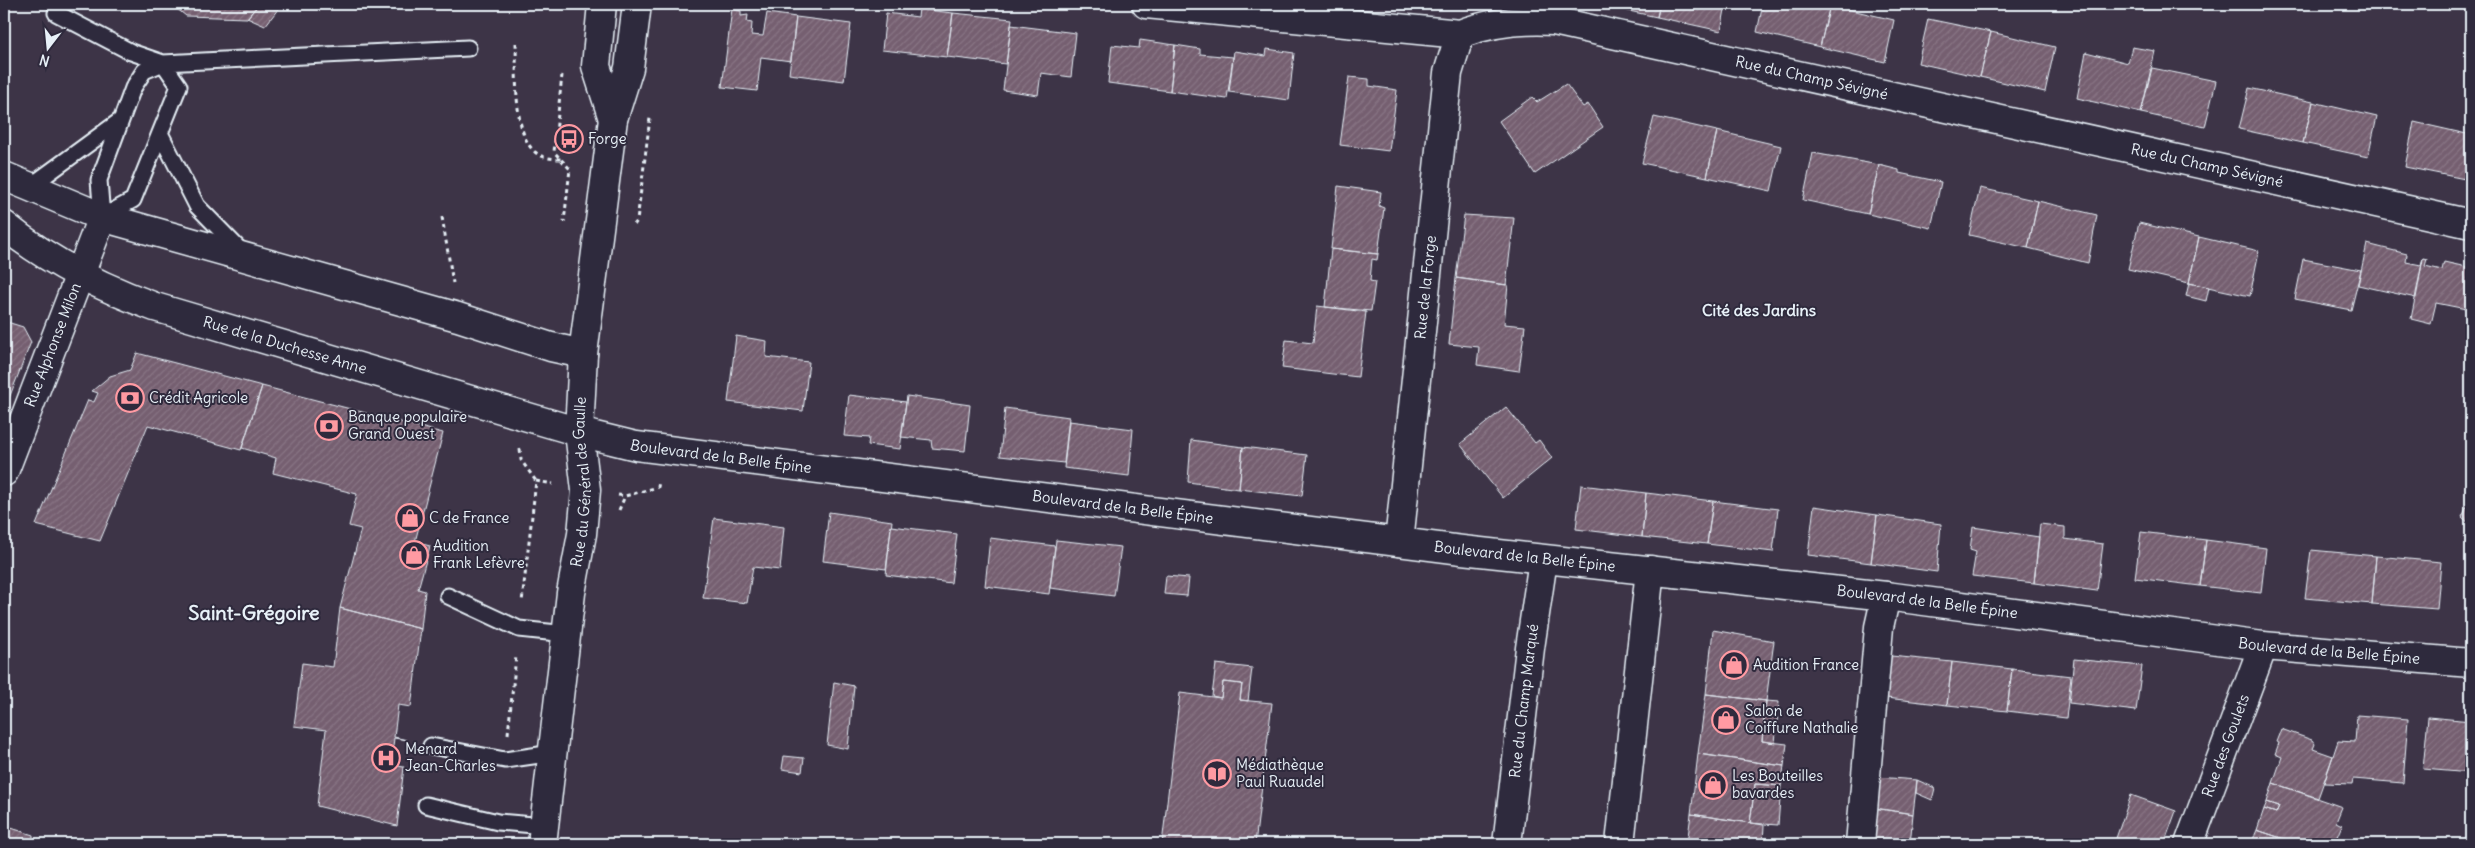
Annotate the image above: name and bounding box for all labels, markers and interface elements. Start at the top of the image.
north arrow [22,22,72,72]
text: N [37,51,52,70]
street label: Rue du Champ Sévigné [1734,51,1890,104]
bus stop icon: Forge [554,124,584,154]
place label: Forge [588,129,627,148]
street label: Rue du Champ Sévigné [2129,139,2285,191]
street label: Rue de la Forge [1410,234,1440,340]
street label: Rue Alphonse Milon [20,280,85,410]
district label: Cité des Jardins [1702,300,1816,320]
street label: Rue de la Duchesse Anne [201,312,369,378]
bank icon: Crédit Agricole [115,383,145,413]
place label: Crédit Agricole [149,388,248,407]
street label: Rue du Général de Gaulle [566,396,595,569]
place label: Banque populaire Grand Ouest [348,407,467,443]
bank icon: Banque populaire Grand Ouest [314,411,344,441]
street label: Boulevard de la Belle Épine [628,435,813,477]
street label: Boulevard de la Belle Épine [1031,486,1215,528]
shop icon: C de France [395,503,425,533]
place label: C de France [429,508,509,527]
place label: Audition Frank Lefèvre [433,536,525,572]
street label: Boulevard de la Belle Épine [1433,537,1616,576]
shop icon: Audition Frank Lefèvre [399,540,429,570]
street label: Boulevard de la Belle Épine [1836,581,2019,622]
district label: Saint-Grégoire [188,600,320,625]
street label: Rue du Champ Marqué [1505,623,1542,779]
street label: Boulevard de la Belle Épine [2237,633,2421,668]
shop icon: Audition France [1719,650,1749,680]
place label: Audition France [1753,655,1859,674]
street label: Rue des Goulets [2197,691,2253,800]
place label: Salon de Coiffure Nathalie [1745,701,1858,737]
shop icon: Salon de Coiffure Nathalie [1711,705,1741,735]
place label: Menard Jean-Charles [405,739,496,775]
hospital icon: Menard Jean-Charles [371,743,401,773]
place label: Médiathèque Paul Ruaudel [1236,755,1324,791]
library icon: Médiathèque Paul Ruaudel [1202,759,1232,789]
place label: Les Bouteilles bavardes [1732,766,1823,802]
shop icon: Les Bouteilles bavardes [1698,770,1728,800]

